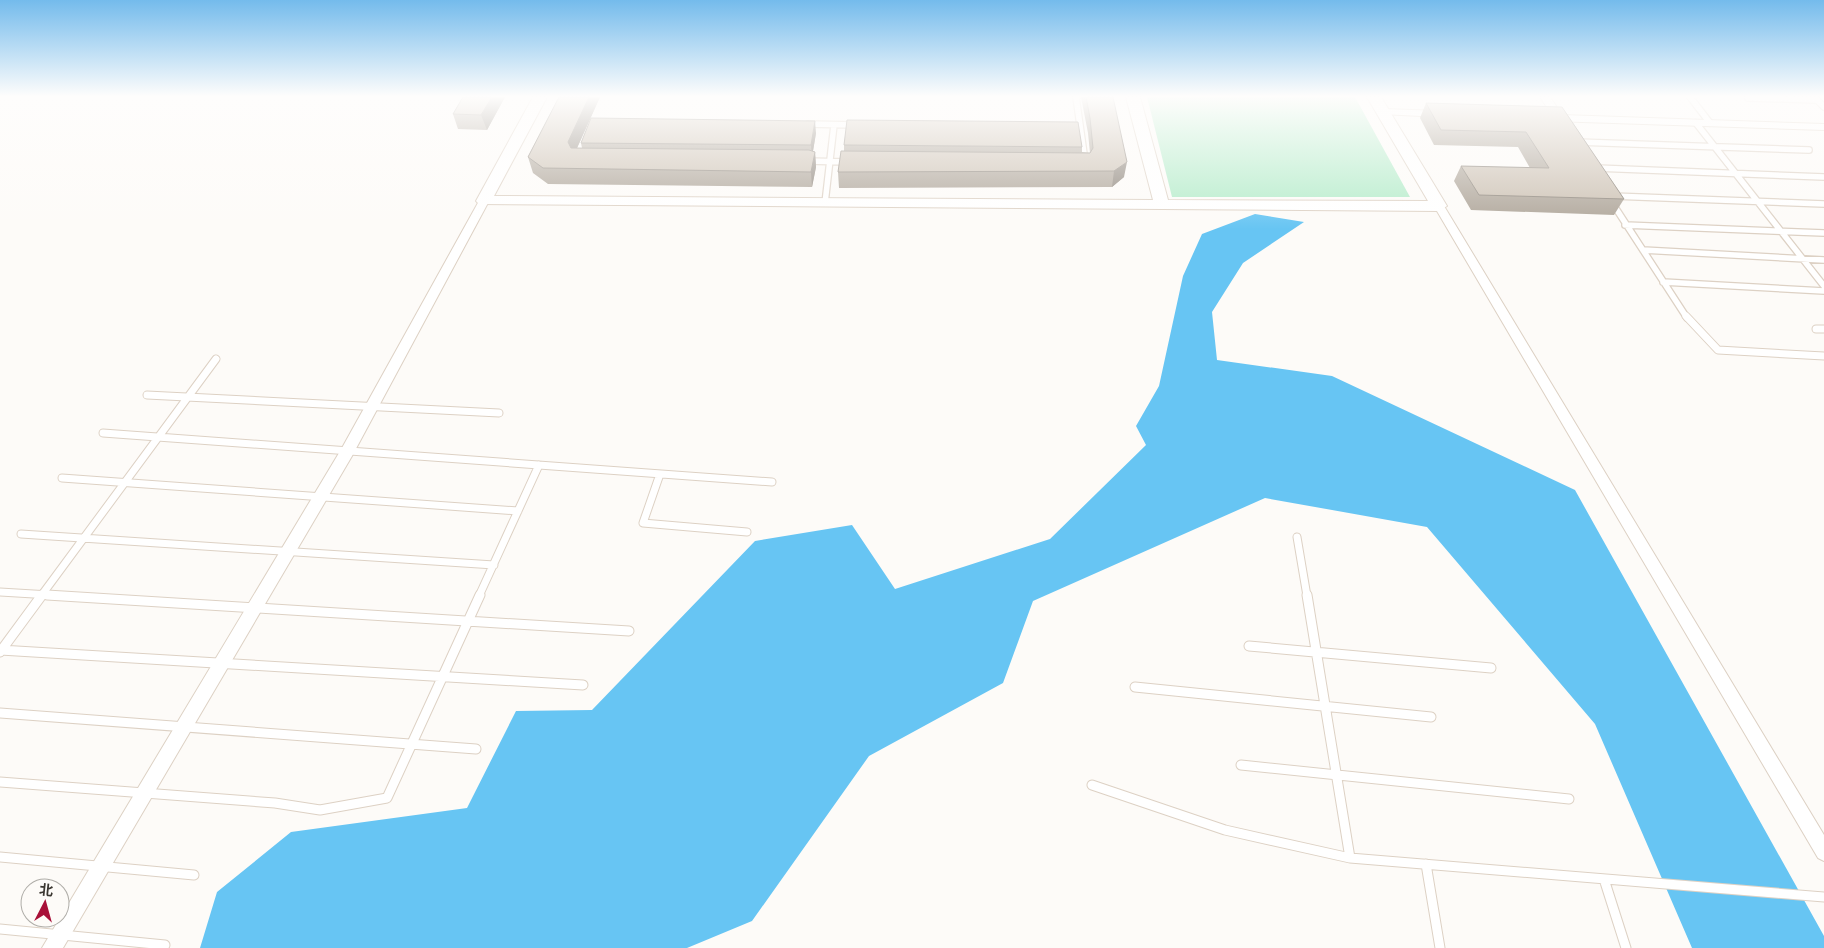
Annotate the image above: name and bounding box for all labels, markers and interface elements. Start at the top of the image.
north arrow [20,878,70,928]
text: 北 [38,879,54,900]

